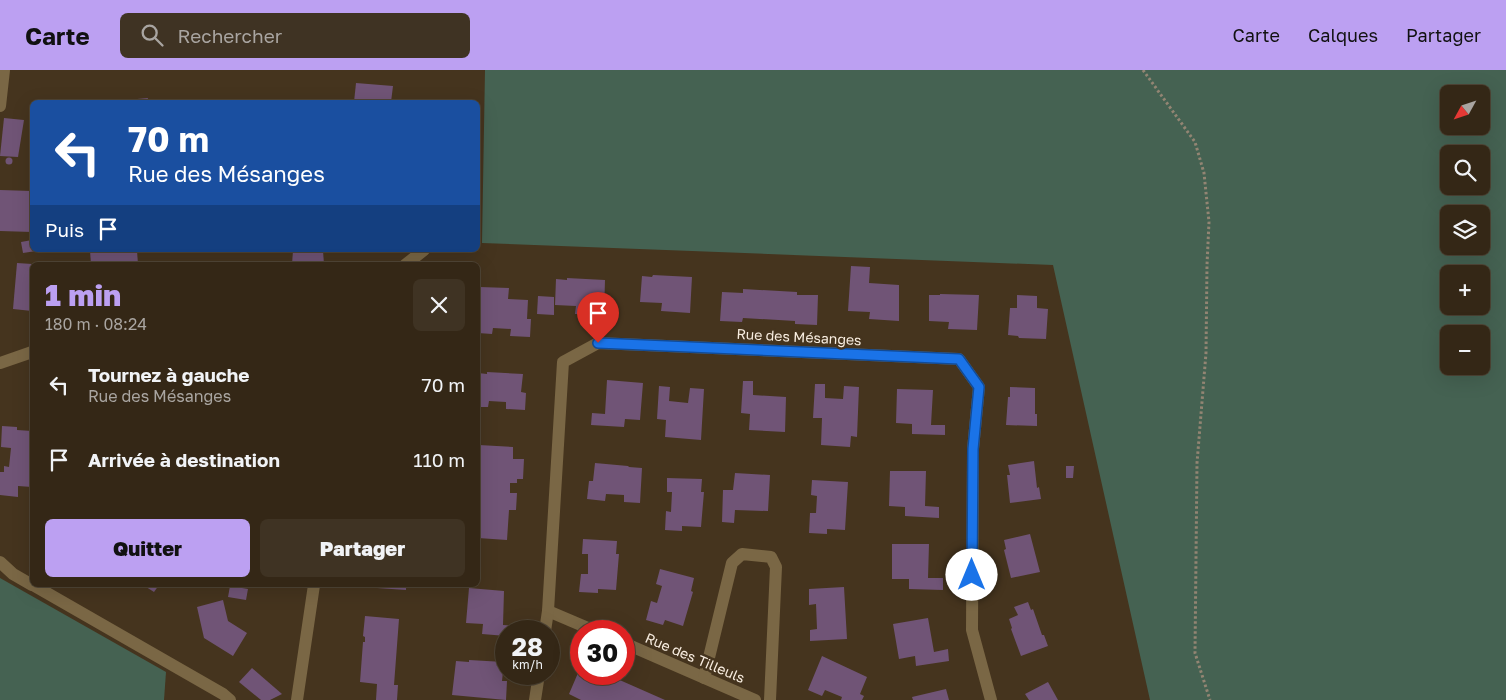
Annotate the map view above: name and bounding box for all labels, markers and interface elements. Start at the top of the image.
search box [120,13,470,58]
text: Carte [25,21,90,50]
icon: search [138,21,166,49]
text: Rechercher [178,24,282,47]
text: Carte [1233,24,1280,46]
text: Calques [1308,24,1378,46]
text: Partager [1406,24,1481,46]
north arrow [1440,85,1490,135]
map controls [1440,85,1490,375]
text: 70 m [128,118,209,160]
icon: left [45,120,110,185]
button: search [1440,145,1490,195]
text: Rue des Mésanges [128,160,325,187]
button: layers [1440,205,1490,255]
icon: arrive [94,215,122,243]
text: Puis [45,218,84,241]
button: + [1440,265,1490,315]
text: 1 min [45,277,121,313]
button: close [413,279,465,331]
pin [577,292,619,343]
icon: arrive [584,299,612,327]
text: 180 m · 08:24 [45,314,147,334]
street label: Rue des Mésanges [736,325,862,348]
button: − [1440,325,1490,375]
text: Tournez à gauche [88,363,249,386]
icon: left [45,371,73,399]
text: 70 m [422,373,465,396]
text: Rue des Mésanges [88,386,231,406]
icon: arrive [45,446,73,474]
text: Arrivée à destination [88,448,280,471]
text: 110 m [413,448,465,471]
button: Quitter [45,519,250,577]
button: Partager [260,519,465,577]
position arrow [945,548,997,600]
speed limit sign: 30 [570,620,635,685]
street label: Rue des Tilleuls [643,629,748,686]
text: 28 [512,631,543,662]
text: km/h [512,657,543,672]

